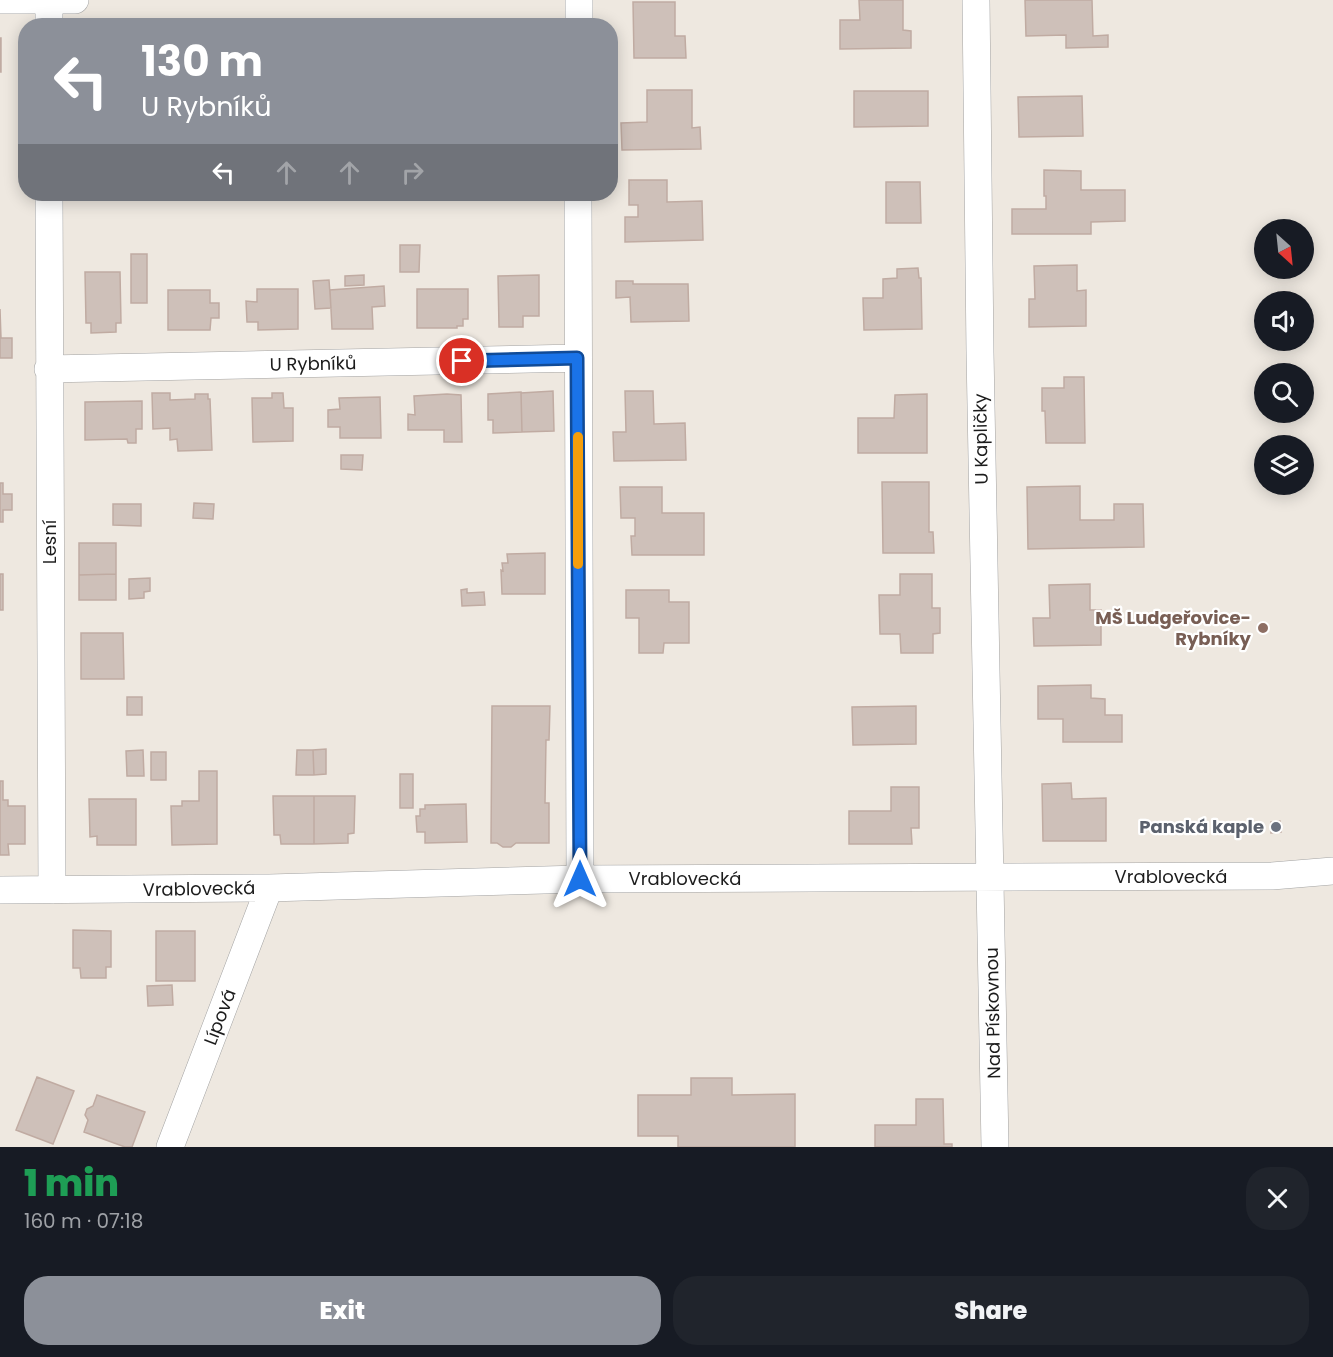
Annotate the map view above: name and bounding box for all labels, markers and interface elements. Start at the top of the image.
text: 130 m [141,32,263,91]
icon: left [42,42,120,120]
text: U Rybníků [141,88,271,125]
icon: left [207,156,240,189]
icon: ahead [270,156,303,189]
icon: ahead [333,156,366,189]
icon: right [396,156,429,189]
north arrow [1254,219,1314,279]
map controls [1254,219,1314,495]
button: sound [1254,291,1314,351]
pin [436,335,487,386]
icon: arrive [445,344,478,377]
street label: U Rybníků [269,350,357,377]
button: search [1254,363,1314,423]
street label: U Kapličky [967,393,994,485]
button: layers [1254,435,1314,495]
street label: Lesní [37,520,62,564]
place label: MŠ Ludgeřovice- Rybníky [1095,605,1252,651]
marker: MŠ Ludgeřovice- Rybníky [1256,621,1270,635]
place label: Panská kaple [1139,814,1264,839]
marker: Panská kaple [1269,820,1283,834]
position arrow [548,847,612,911]
street label: Vrablovecká [1115,864,1227,889]
street label: Vrablovecká [629,866,741,891]
street label: Vrablovecká [142,875,256,902]
street label: Nad Pískovnou [979,947,1006,1079]
street label: Lípová [197,985,242,1048]
text: 1 min [24,1158,119,1209]
button: close [1246,1167,1309,1230]
text: 160 m · 07:18 [24,1207,143,1235]
button: Exit [24,1276,661,1345]
button: Share [673,1276,1309,1345]

